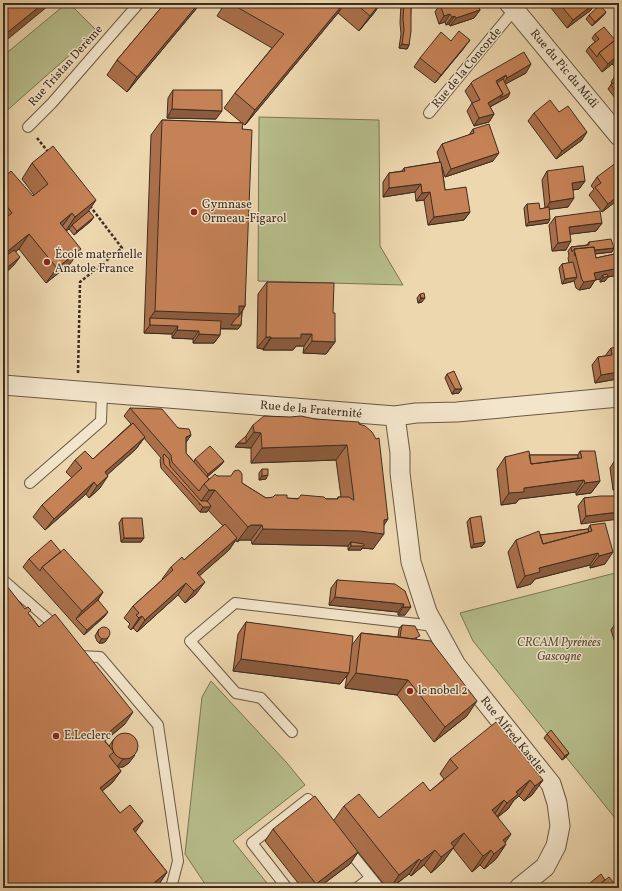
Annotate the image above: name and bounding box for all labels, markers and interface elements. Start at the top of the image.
street label: Rue Tristan Derème [25,22,107,110]
street label: Rue de la Concorde [429,24,506,112]
street label: Rue du Pic du Midi [526,26,602,112]
place label: Gymnase Ormeau-Figarol [202,197,287,227]
marker: Gymnase Ormeau-Figarol [189,207,199,217]
place label: École maternelle Anatole France [55,246,143,277]
marker: École maternelle Anatole France [42,257,52,267]
street label: Rue de la Fraternité [259,398,363,422]
park label: CRCAM Pyrénées Gascogne [517,635,601,665]
place label: le nobel 2 [418,683,468,699]
marker: le nobel 2 [405,686,415,696]
street label: Rue Alfred Kastler [476,693,550,779]
place label: E.Leclerc [64,728,111,744]
marker: E.Leclerc [51,731,61,741]

